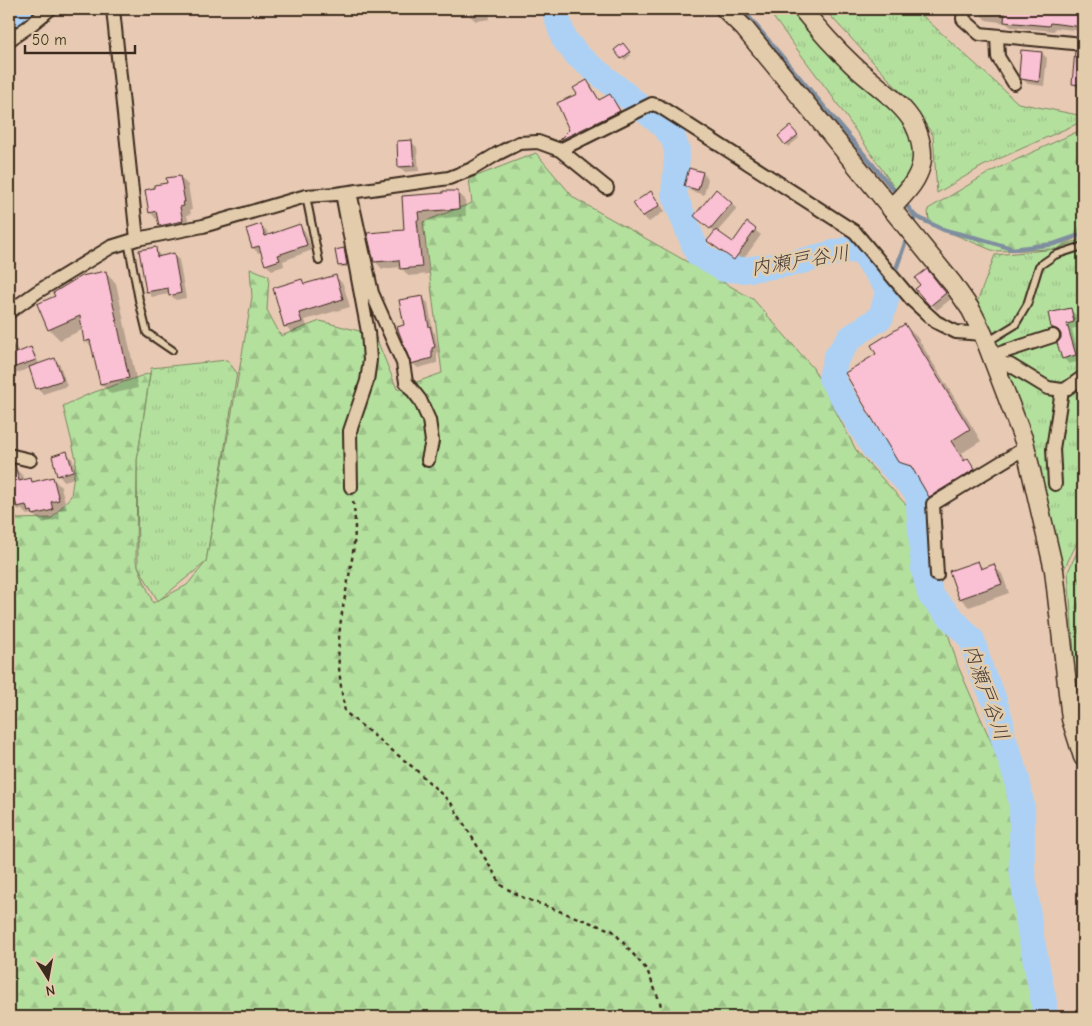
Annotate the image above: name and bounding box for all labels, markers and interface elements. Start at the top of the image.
scale bar [25,22,135,54]
text: 50 m [32,31,67,49]
water label: 内瀬戸谷川 [749,241,851,280]
water label: 内瀬戸谷川 [959,641,1014,743]
north arrow [22,954,72,1004]
text: N [44,981,56,999]

